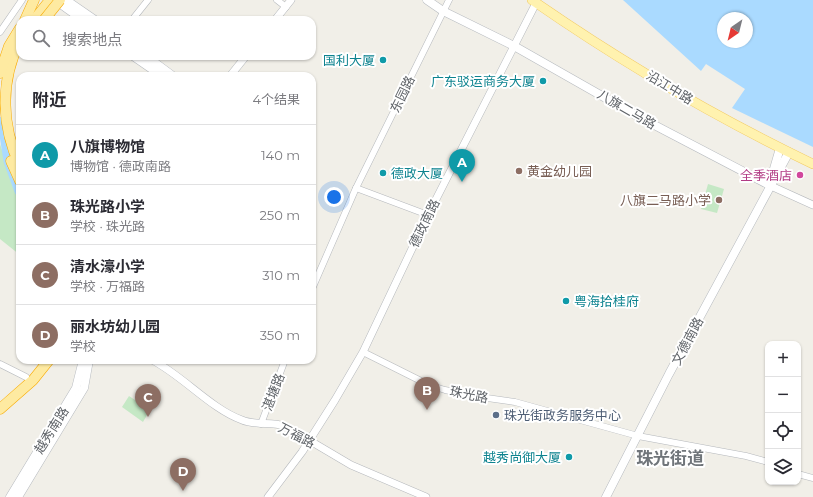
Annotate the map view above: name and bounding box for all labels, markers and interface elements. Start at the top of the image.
north arrow [717,12,753,48]
search box [16,16,316,60]
icon: search [30,27,52,49]
text: 搜索地点 [62,30,122,49]
place label: 国利大厦 [323,52,375,68]
marker: 国利大厦 [378,55,388,65]
street label: 沿江中路 [644,67,696,107]
street label: 东园路 [386,73,418,115]
place label: 广东驳运商务大厦 [431,73,535,89]
marker: 广东驳运商务大厦 [538,76,548,86]
street label: 八旗二马路 [595,86,659,132]
text: 附近 [32,90,66,110]
text: 4个结果 [252,91,300,107]
text: 八旗博物馆 [70,137,145,156]
text: A [40,147,50,163]
text: 140 m [261,147,300,163]
pin: A [449,149,475,182]
text: 博物馆 · 德政南路 [70,158,171,174]
place label: 黄金幼儿园 [527,163,592,179]
place label: 德政大厦 [391,165,443,181]
marker: 黄金幼儿园 [514,166,524,176]
place label: 全季酒店 [740,167,792,183]
marker: 德政大厦 [378,168,388,178]
marker: 全季酒店 [795,170,805,180]
your location [324,187,344,207]
place label: 八旗二马路小学 [620,192,711,208]
marker: 八旗二马路小学 [714,195,724,205]
street label: 德政南路 [405,196,443,250]
text: 珠光路小学 [70,197,145,216]
text: B [40,207,50,223]
text: 250 m [259,207,300,223]
text: 学校 · 珠光路 [70,218,145,234]
text: 清水濠小学 [70,257,145,276]
text: C [40,267,50,283]
text: 310 m [262,267,300,283]
text: 学校 · 万福路 [70,278,145,294]
place label: 粤海拾桂府 [574,293,639,309]
marker: 粤海拾桂府 [561,296,571,306]
street label: 文德南路 [668,314,706,368]
text: 丽水坊幼儿园 [70,317,160,336]
text: D [40,327,50,343]
text: 350 m [260,327,300,343]
text: 学校 [70,338,96,354]
map controls [765,341,801,485]
button: + [765,341,801,377]
street label: 湛塘路 [259,371,287,413]
pin: B [414,377,440,410]
button: − [765,377,801,413]
street label: 珠光路 [448,382,490,406]
pin: C [135,384,161,417]
street label: 越秀南路 [30,404,72,456]
place label: 珠光街政务服务中心 [504,407,621,423]
marker: 珠光街政务服务中心 [491,410,501,420]
button: locate [765,413,801,449]
street label: 万福路 [276,419,318,451]
district label: 珠光街道 [636,448,704,468]
place label: 越秀尚御大厦 [483,449,561,465]
button: layers [765,449,801,485]
marker: 越秀尚御大厦 [564,452,574,462]
pin: D [170,458,196,491]

